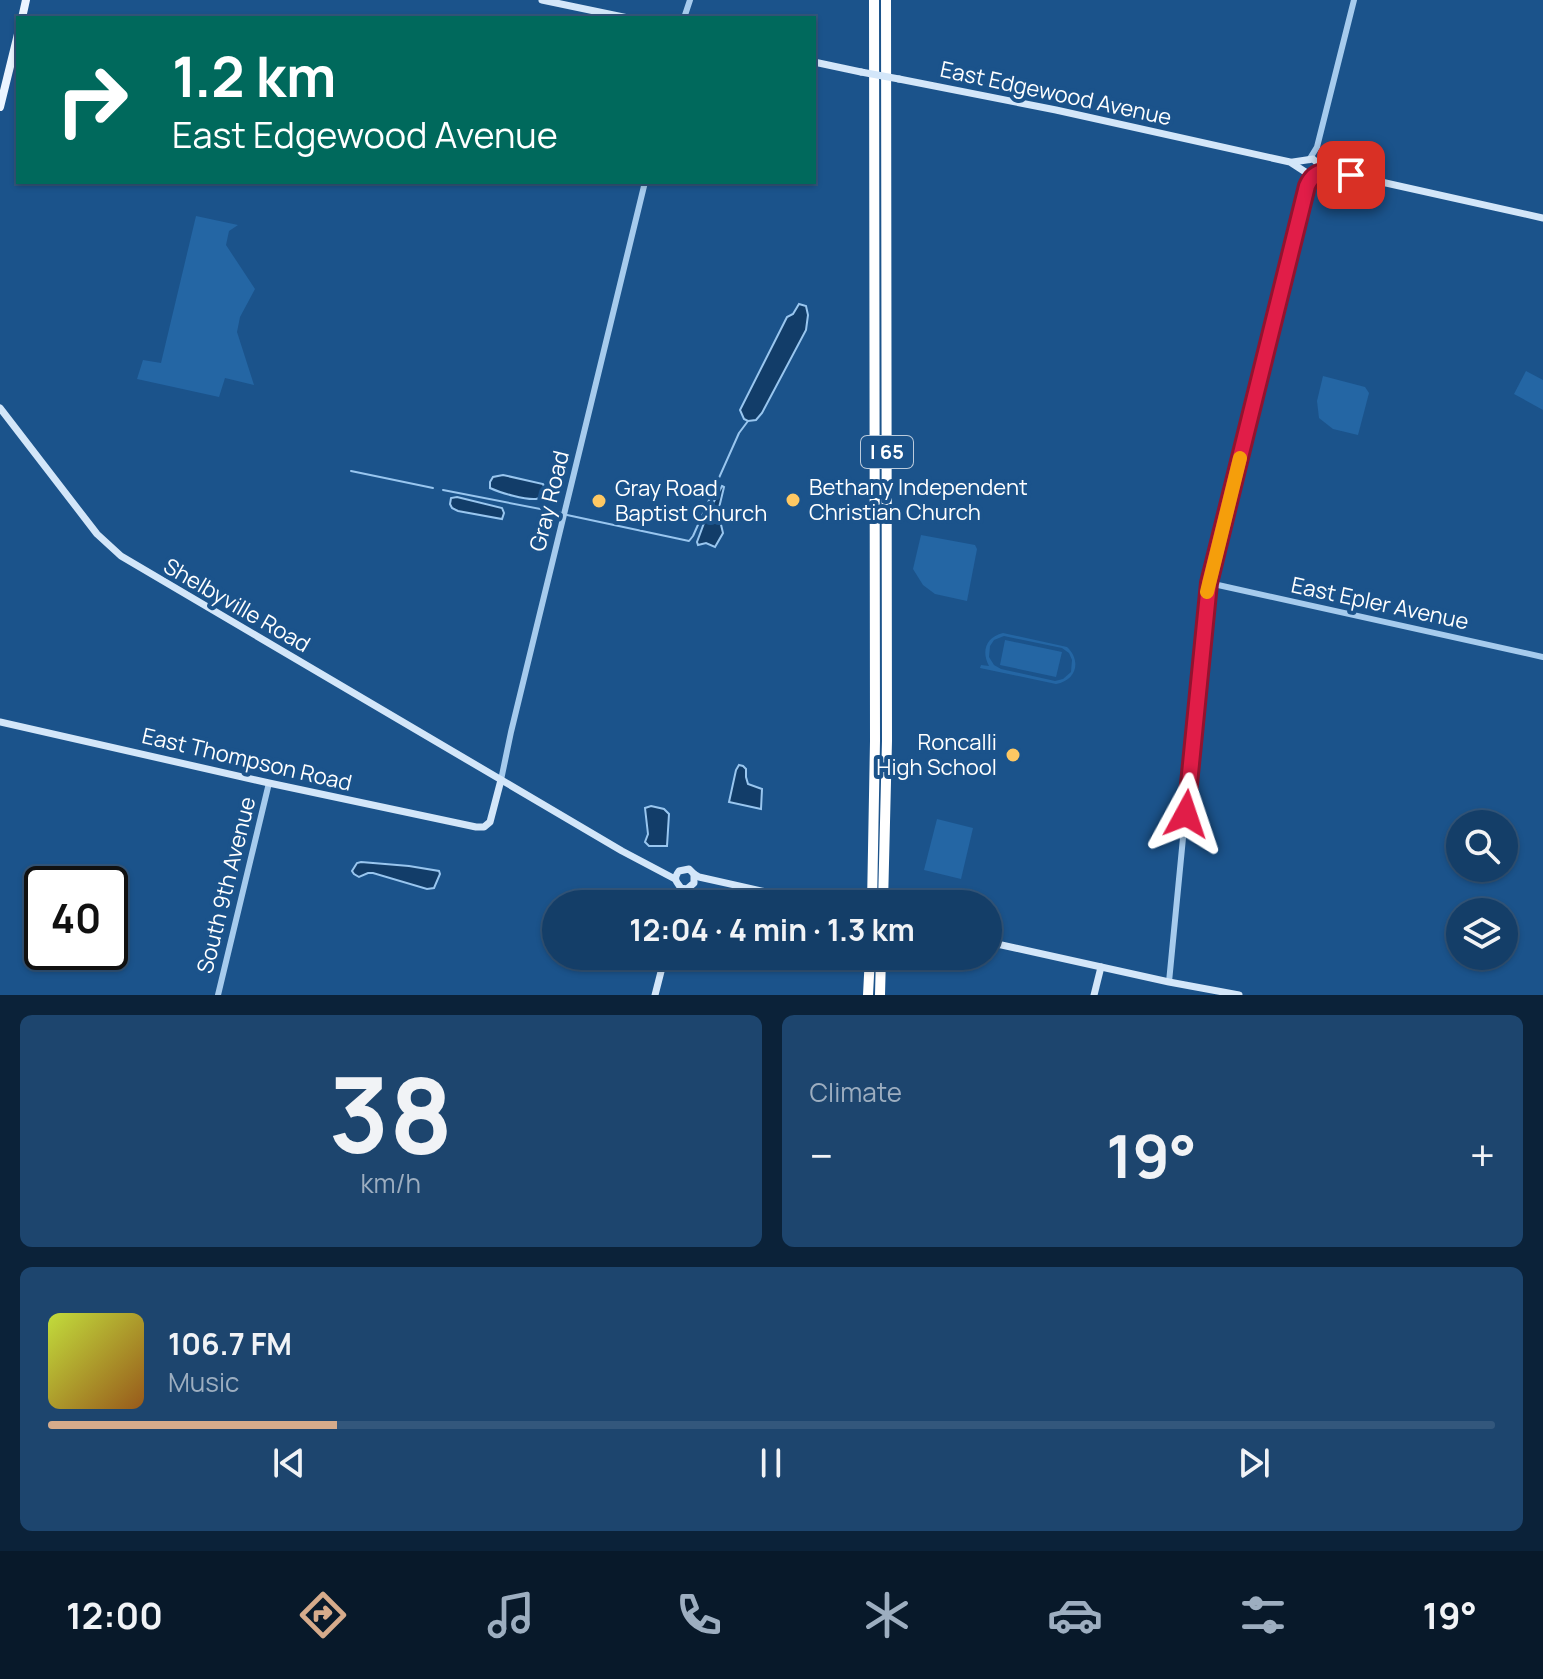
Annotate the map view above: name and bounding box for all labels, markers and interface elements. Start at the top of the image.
text: 1.2 km [172,37,336,114]
icon: right [40,48,144,152]
street label: East Edgewood Avenue [938,54,1175,132]
text: East Edgewood Avenue [172,110,558,159]
pin [1317,141,1385,209]
icon: arrive [1329,153,1373,197]
road number: I 65 [861,436,913,468]
street label: Gray Road [522,448,576,554]
place label: Bethany Independent Christian Church [809,472,1028,527]
place label: Gray Road Baptist Church [615,473,767,528]
marker: Bethany Independent Christian Church [784,491,802,509]
marker: Gray Road Baptist Church [590,492,608,510]
street label: Shelbyville Road [158,551,316,659]
street label: East Epler Avenue [1288,570,1472,636]
street label: East Thompson Road [139,720,355,798]
place label: Roncalli High School [876,727,997,782]
marker: Roncalli High School [1004,746,1022,764]
position arrow [1144,772,1228,856]
street label: South 9th Avenue [190,793,263,977]
map controls [1446,810,1518,970]
button: search [1446,810,1518,882]
speed limit sign: 40 [24,866,128,970]
button: layers [1446,898,1518,970]
text: 12:04 · 4 min · 1.3 km [629,909,915,950]
text: 38 [329,1042,453,1184]
text: Climate [810,1074,902,1110]
text: 19° [1106,1114,1197,1196]
text: − [810,1125,833,1185]
text: + [1470,1125,1495,1185]
text: km/h [361,1165,421,1201]
text: 106.7 FM [168,1323,292,1364]
text: Music [168,1364,239,1400]
icon: previous [267,1441,311,1485]
icon: pause [749,1441,793,1485]
icon: next [1232,1441,1276,1485]
icon: directions [295,1587,351,1643]
icon: music [483,1587,539,1643]
icon: phone [671,1587,727,1643]
icon: climate [859,1587,915,1643]
icon: car [1047,1587,1103,1643]
icon: filters [1235,1587,1291,1643]
text: 12:00 [66,1591,163,1640]
text: 19° [1423,1591,1477,1640]

